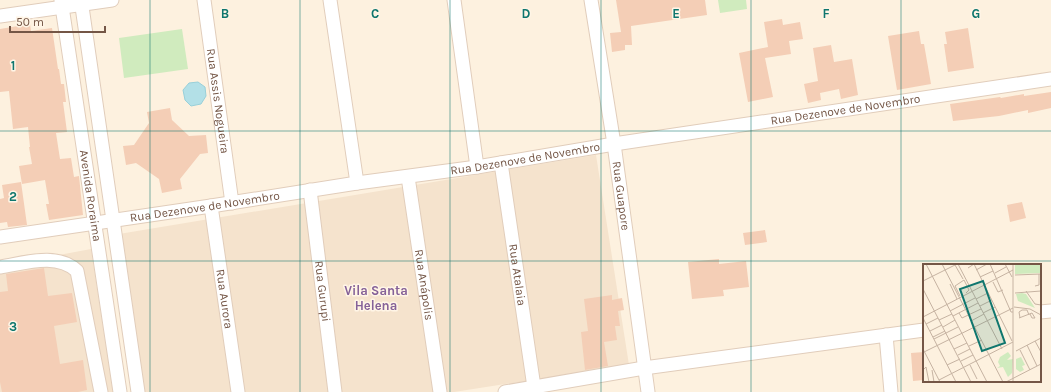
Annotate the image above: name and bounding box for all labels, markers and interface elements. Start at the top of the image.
text: B [221,6,229,21]
text: C [371,6,379,21]
text: D [522,6,531,21]
text: E [672,6,680,21]
text: F [822,6,830,21]
text: G [972,6,980,21]
scale bar [10,8,105,34]
text: 50 m [16,15,44,29]
street label: Rua Assis Nogueira [204,48,232,154]
text: 1 [11,58,15,73]
street label: Rua Dezenove de Novembro [770,92,921,128]
street label: Rua Dezenove de Novembro [450,139,601,177]
street label: Avenida Roraima [77,149,104,243]
street label: Rua Guapore [609,160,633,231]
street label: Rua Dezenove de Novembro [129,188,281,225]
text: 2 [9,189,17,204]
street label: Rua Atalaia [506,243,529,307]
street label: Rua Anápolis [412,248,436,321]
street label: Rua Gurupi [312,260,333,323]
inset map [923,264,1041,382]
street label: Rua Aurora [213,268,236,330]
district label: Vila Santa Helena [344,283,408,313]
text: 3 [9,319,17,334]

